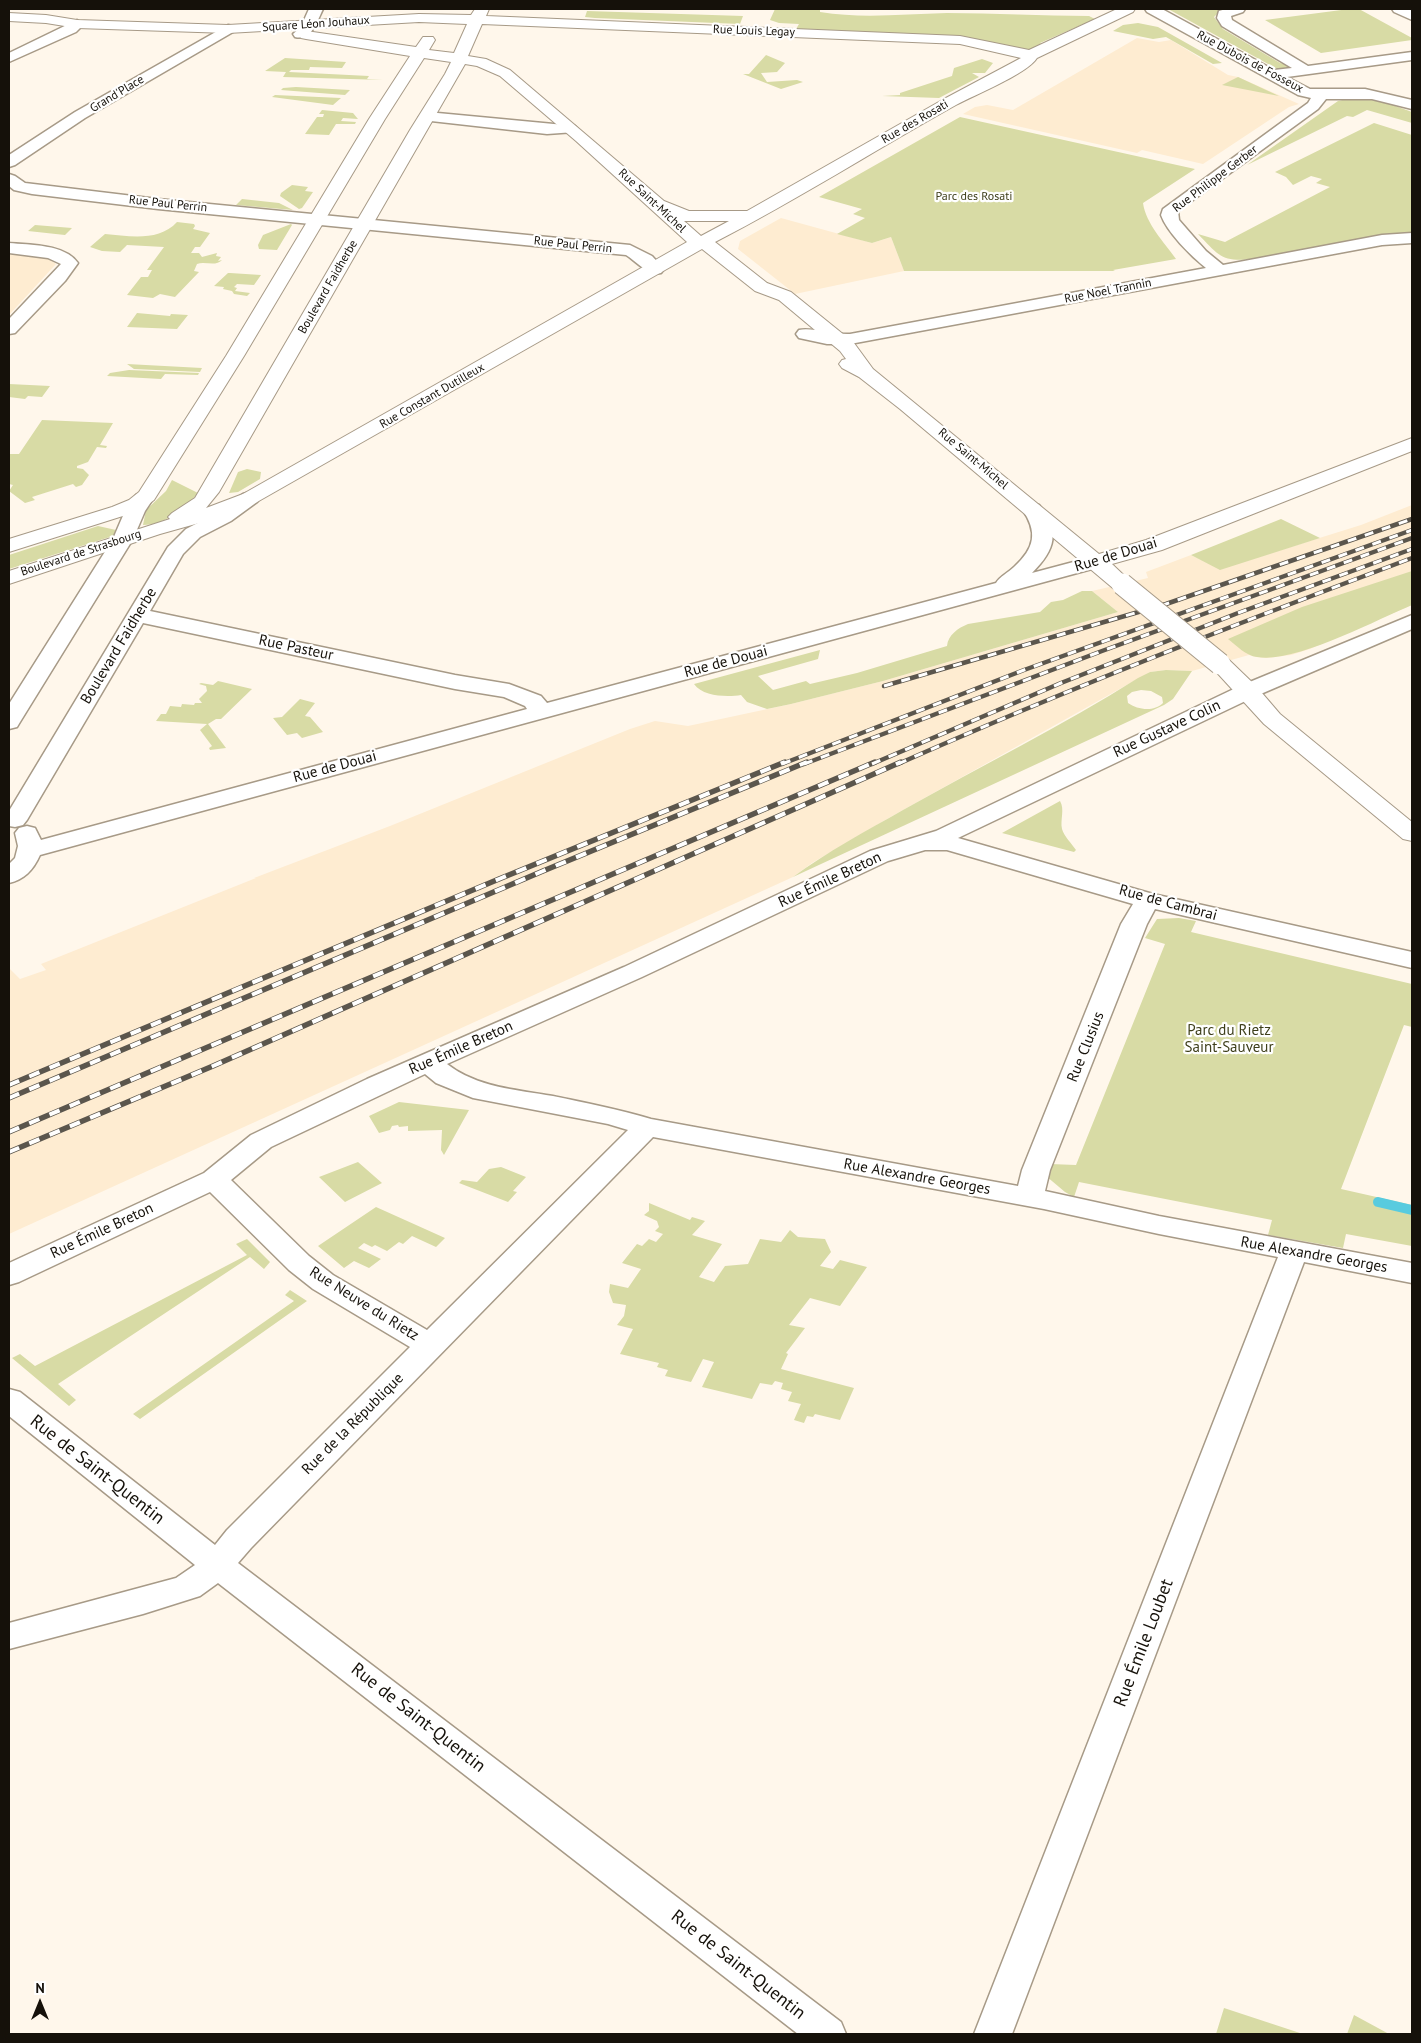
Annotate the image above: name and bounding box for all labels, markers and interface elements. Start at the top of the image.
street label: Square Léon Jouhaux [262,13,370,35]
street label: Rue Louis Legay [713,22,795,40]
street label: Rue Dubois de Fosseux [1194,28,1306,96]
street label: Grand'Place [87,72,147,116]
street label: Rue des Rosati [879,97,951,147]
street label: Rue Philippe Gerber [1170,142,1260,216]
street label: Rue Saint-Michel [615,166,689,236]
park label: Parc des Rosati [935,190,1013,204]
street label: Rue Paul Perrin [128,193,208,215]
street label: Rue Paul Perrin [533,234,613,256]
street label: Boulevard Faidherbe [295,238,361,336]
street label: Rue Noel Trannin [1063,275,1153,307]
street label: Rue Constant Dutilleux [377,360,487,432]
street label: Rue Saint-Michel [935,425,1011,493]
street label: Boulevard de Strasbourg [19,527,143,579]
street label: Rue de Douai [1072,534,1160,576]
street label: Boulevard Faidherbe [77,585,161,707]
street label: Rue Pasteur [257,631,335,665]
street label: Rue de Douai [682,642,770,682]
street label: Rue Gustave Colin [1111,696,1223,762]
street label: Rue de Douai [291,747,379,787]
street label: Rue Émile Breton [776,848,884,912]
street label: Rue de Cambrai [1117,881,1219,925]
street label: Rue Clusius [1064,1009,1108,1085]
street label: Rue Émile Breton [406,1017,516,1079]
park label: Parc du Rietz Saint-Sauveur [1185,1022,1273,1057]
street label: Rue Alexandre Georges [842,1155,992,1199]
street label: Rue Émile Breton [48,1199,156,1263]
street label: Rue Alexandre Georges [1239,1233,1389,1277]
street label: Rue Neuve du Rietz [306,1263,422,1345]
street label: Rue de la République [298,1369,408,1479]
street label: Rue de Saint-Quentin [25,1411,169,1529]
street label: Rue Émile Loubet [1110,1576,1178,1710]
street label: Rue de Saint-Quentin [346,1659,490,1777]
street label: Rue de Saint-Quentin [666,1906,810,2024]
north arrow [15,1978,65,2028]
text: N [35,1979,45,1997]

